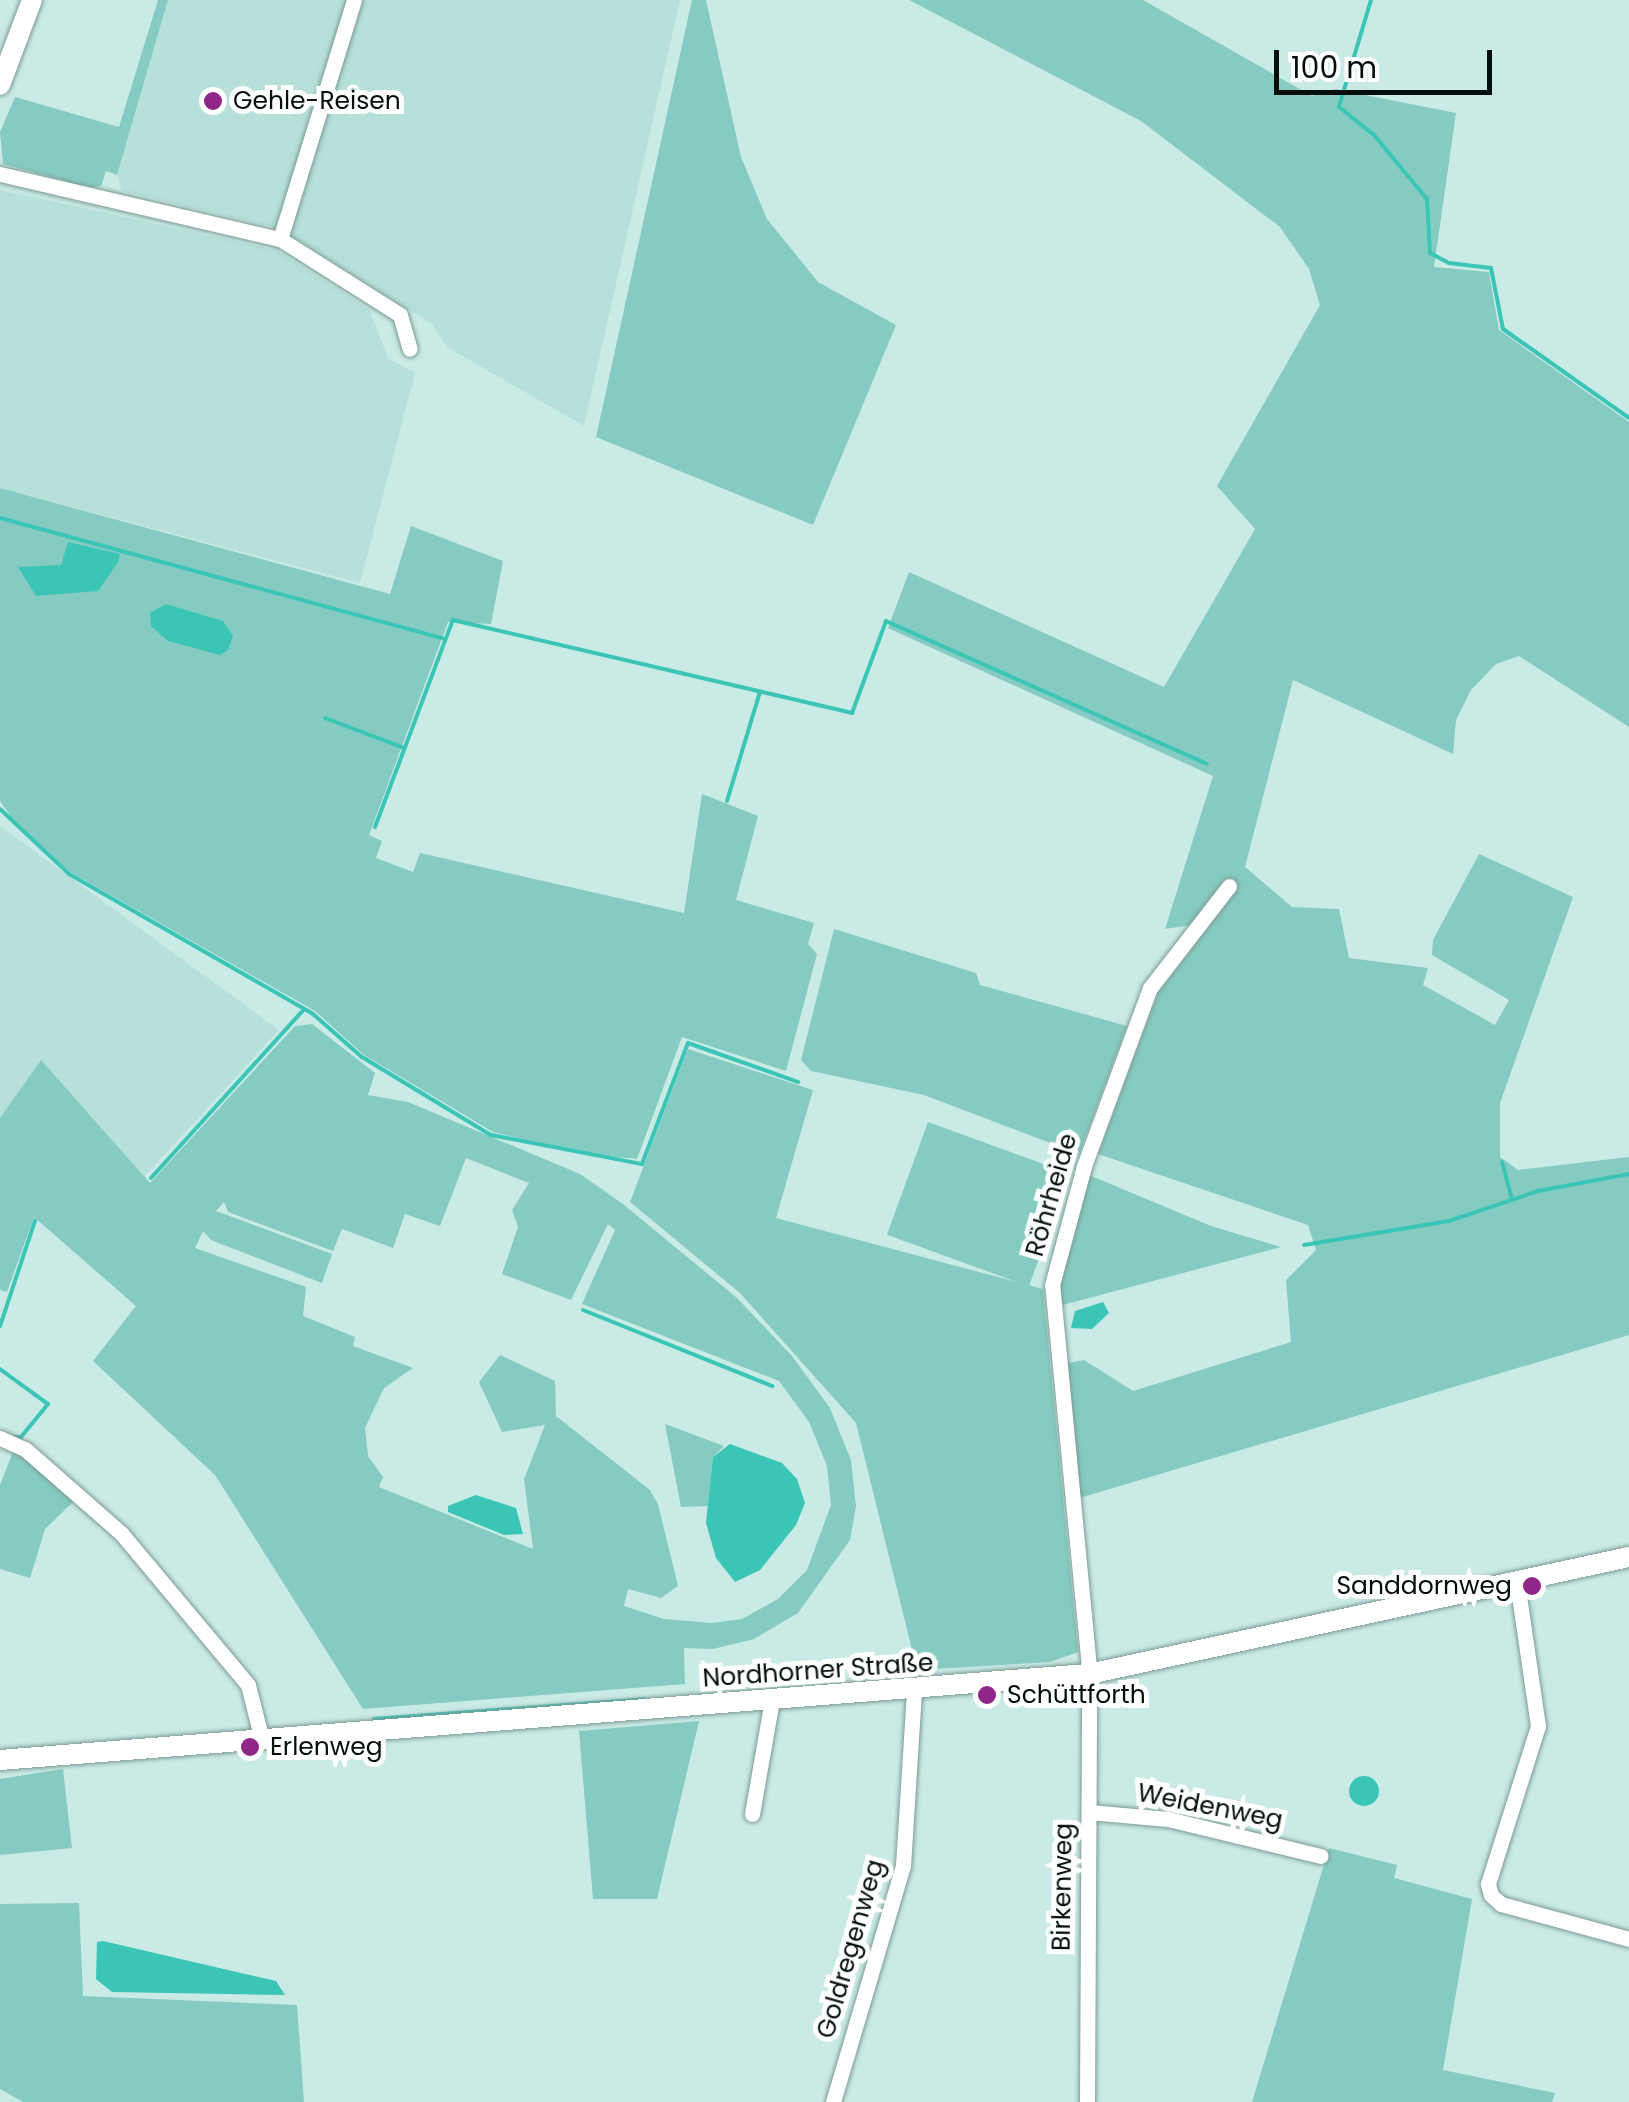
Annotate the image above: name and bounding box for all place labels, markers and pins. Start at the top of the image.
place label: Gehle-Reisen [233,86,401,116]
marker: Gehle-Reisen [202,90,224,112]
place label: Sanddornweg [1336,1571,1512,1601]
marker: Sanddornweg [1521,1575,1543,1597]
place label: Schüttforth [1007,1680,1146,1710]
marker: Schüttforth [976,1684,998,1706]
place label: Erlenweg [270,1732,383,1762]
marker: Erlenweg [239,1736,261,1758]

